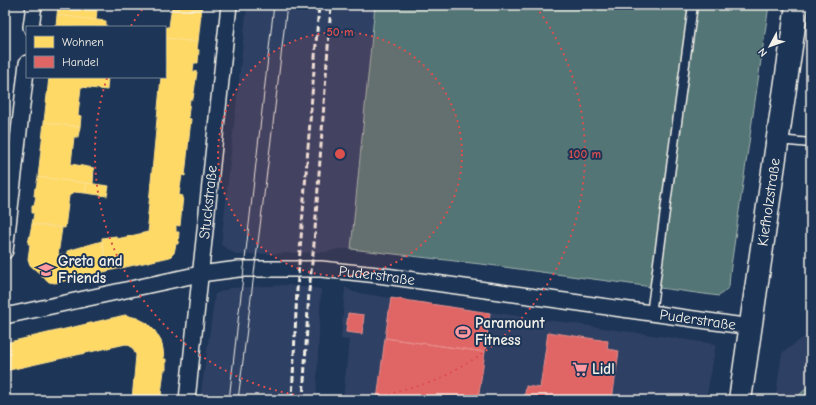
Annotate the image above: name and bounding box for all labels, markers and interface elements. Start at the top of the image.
text: 50 m [326,25,354,39]
legend [26,26,166,78]
north arrow [750,26,790,66]
text: Wohnen [62,35,104,49]
text: N [756,45,770,59]
text: Handel [62,55,99,69]
centre of rings [333,147,347,161]
text: 100 m [569,147,601,161]
street label: Kiefholzstraße [753,156,784,247]
street label: Stuckstraße [195,164,221,240]
place label: Greta and Friends [58,252,123,287]
school or university icon: Greta and Friends [37,261,55,279]
street label: Puderstraße [338,262,417,289]
street label: Puderstraße [658,305,738,334]
place label: Paramount Fitness [475,314,546,349]
sports icon: Paramount Fitness [454,323,472,341]
supermarket icon: Lidl [571,360,589,378]
place label: Lidl [592,360,615,378]

